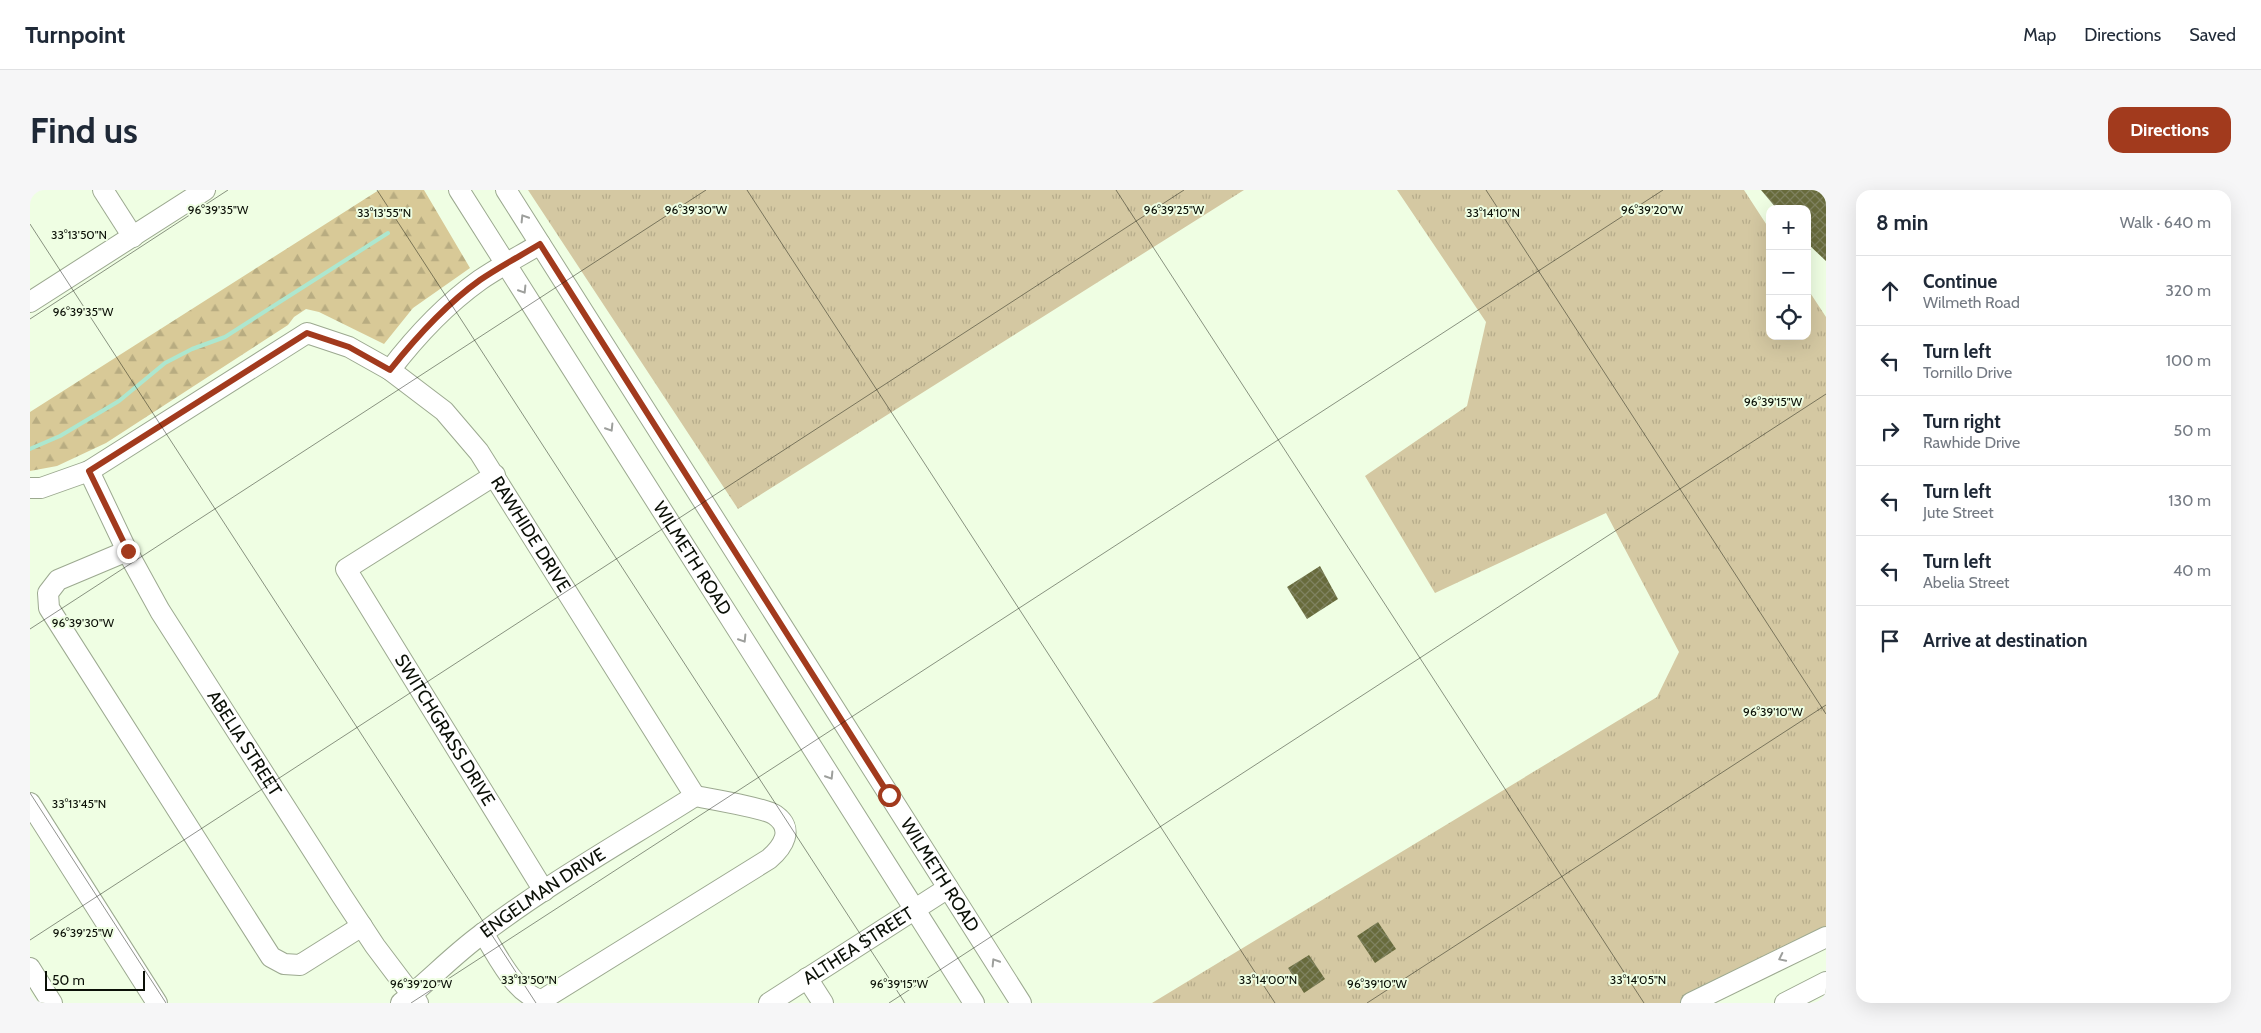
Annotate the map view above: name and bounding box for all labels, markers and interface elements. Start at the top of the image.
text: Turnpoint [25,20,125,49]
text: Map [2023,24,2056,46]
text: Directions [2084,24,2161,46]
text: Saved [2189,24,2236,46]
button: Directions [2108,107,2231,153]
text: Find us [30,109,138,152]
text: 96°39'35"W [188,202,249,217]
text: 96°39'30"W [665,202,728,217]
text: 96°39'25"W [1144,202,1205,217]
text: 96°39'20"W [1621,202,1684,217]
text: 33°13'55"N [357,205,411,220]
text: 33°14'10"N [1466,205,1520,220]
map controls [1766,205,1811,340]
button: + [1766,205,1811,250]
text: 8 min [1876,210,1928,235]
text: Walk · 640 m [2120,213,2211,232]
one-way arrow [520,215,530,224]
text: 33°13'50"N [51,227,107,242]
button: − [1766,250,1811,295]
text: Continue [1923,270,1997,293]
icon: ahead [1876,277,1904,305]
text: 320 m [2165,281,2211,300]
one-way arrow [516,285,526,294]
text: Wilmeth Road [1923,293,2020,312]
button: locate [1766,295,1811,340]
text: 96°39'35"W [53,304,114,319]
text: Turn left [1923,340,1991,363]
icon: left [1876,347,1904,375]
text: 100 m [2166,351,2211,370]
text: Tornillo Drive [1923,363,2012,382]
text: 96°39'15"W [1744,394,1803,409]
text: Turn right [1923,410,2001,433]
icon: right [1876,417,1904,445]
text: 50 m [2174,421,2211,440]
one-way arrow [603,422,613,431]
text: Rawhide Drive [1923,433,2020,452]
street label: RAWHIDE DRIVE [486,472,575,596]
text: Turn left [1923,480,1991,503]
icon: left [1876,487,1904,515]
text: 130 m [2168,491,2211,510]
street label: WILMETH ROAD [648,497,736,619]
text: Jute Street [1923,503,1994,522]
route end [117,540,140,563]
text: Turn left [1923,550,1991,573]
icon: left [1876,557,1904,585]
text: 40 m [2173,561,2211,580]
text: Abelia Street [1923,573,2010,592]
text: 96°39'30"W [52,615,115,630]
icon: arrive [1876,627,1904,655]
text: Arrive at destination [1923,629,2087,652]
one-way arrow [737,634,747,643]
street label: SWITCHGRASS DRIVE [390,650,500,810]
street label: ABELIA STREET [203,686,287,801]
text: 96°39'10"W [1743,704,1804,719]
one-way arrow [824,771,833,780]
route start [878,784,901,807]
text: 33°13'45"N [52,796,106,811]
street label: WILMETH ROAD [896,814,984,936]
street label: ENGELMAN DRIVE [476,843,609,942]
street label: ALTHEA STREET [799,902,918,989]
text: 96°39'25"W [53,925,114,940]
one-way arrow [1778,952,1787,962]
one-way arrow [991,958,1001,967]
scale bar [45,968,145,991]
text: 50 m [52,971,85,989]
text: 33°13'50"N [501,972,557,987]
text: 33°14'00"N [1239,972,1297,987]
text: 33°14'05"N [1610,972,1666,987]
text: 96°39'20"W [390,976,453,991]
text: 96°39'15"W [870,976,929,991]
text: 96°39'10"W [1347,976,1408,991]

